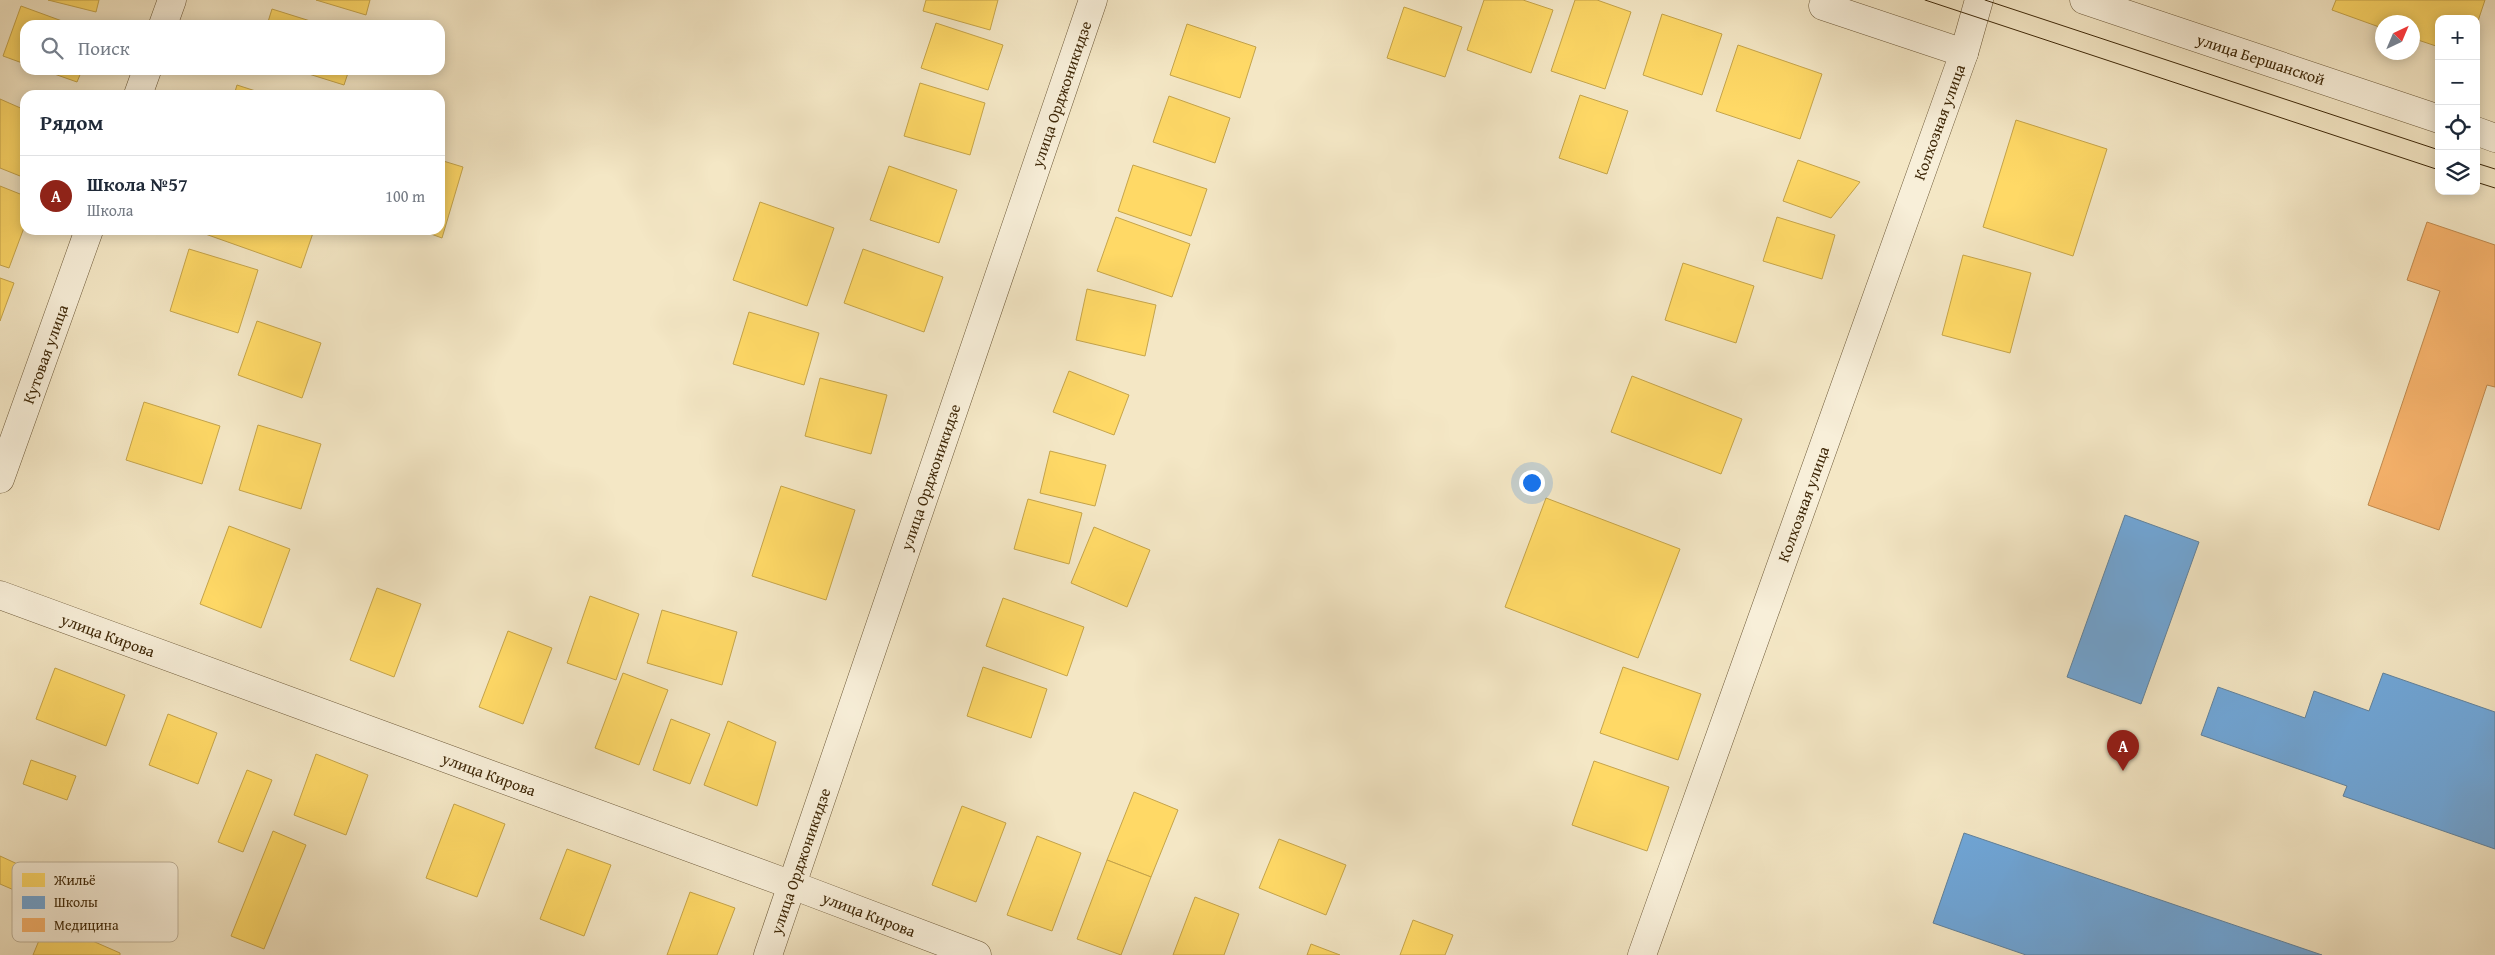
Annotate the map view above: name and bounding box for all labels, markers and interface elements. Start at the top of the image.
north arrow [2375,15,2420,60]
map controls [2435,15,2480,195]
button: + [2435,15,2480,60]
street label: улица Орджоникидзе [1024,18,1097,171]
search box [20,20,445,75]
street label: улица Бершанской [2193,27,2329,91]
icon: search [38,34,66,62]
text: Поиск [78,34,130,62]
street label: Колхозная улица [1907,60,1971,183]
button: − [2435,60,2480,105]
button: locate [2435,105,2480,150]
text: Рядом [40,107,103,138]
button: layers [2435,150,2480,195]
text: Школа №57 [87,170,188,198]
text: A [51,184,61,208]
text: 100 m [385,184,425,208]
text: Школа [87,198,133,222]
street label: Кутовая улица [16,301,74,407]
street label: улица Орджоникидзе [893,401,966,554]
street label: Колхозная улица [1771,442,1835,565]
your location [1519,470,1545,496]
street label: улица Кирова [57,607,159,663]
pin: A [2107,730,2139,771]
street label: улица Кирова [438,746,540,802]
street label: улица Орджоникидзе [763,785,836,938]
legend [12,862,178,942]
text: Жильё [53,870,96,890]
street label: улица Кирова [818,885,920,943]
text: Школы [54,892,98,912]
text: Медицина [54,915,119,935]

